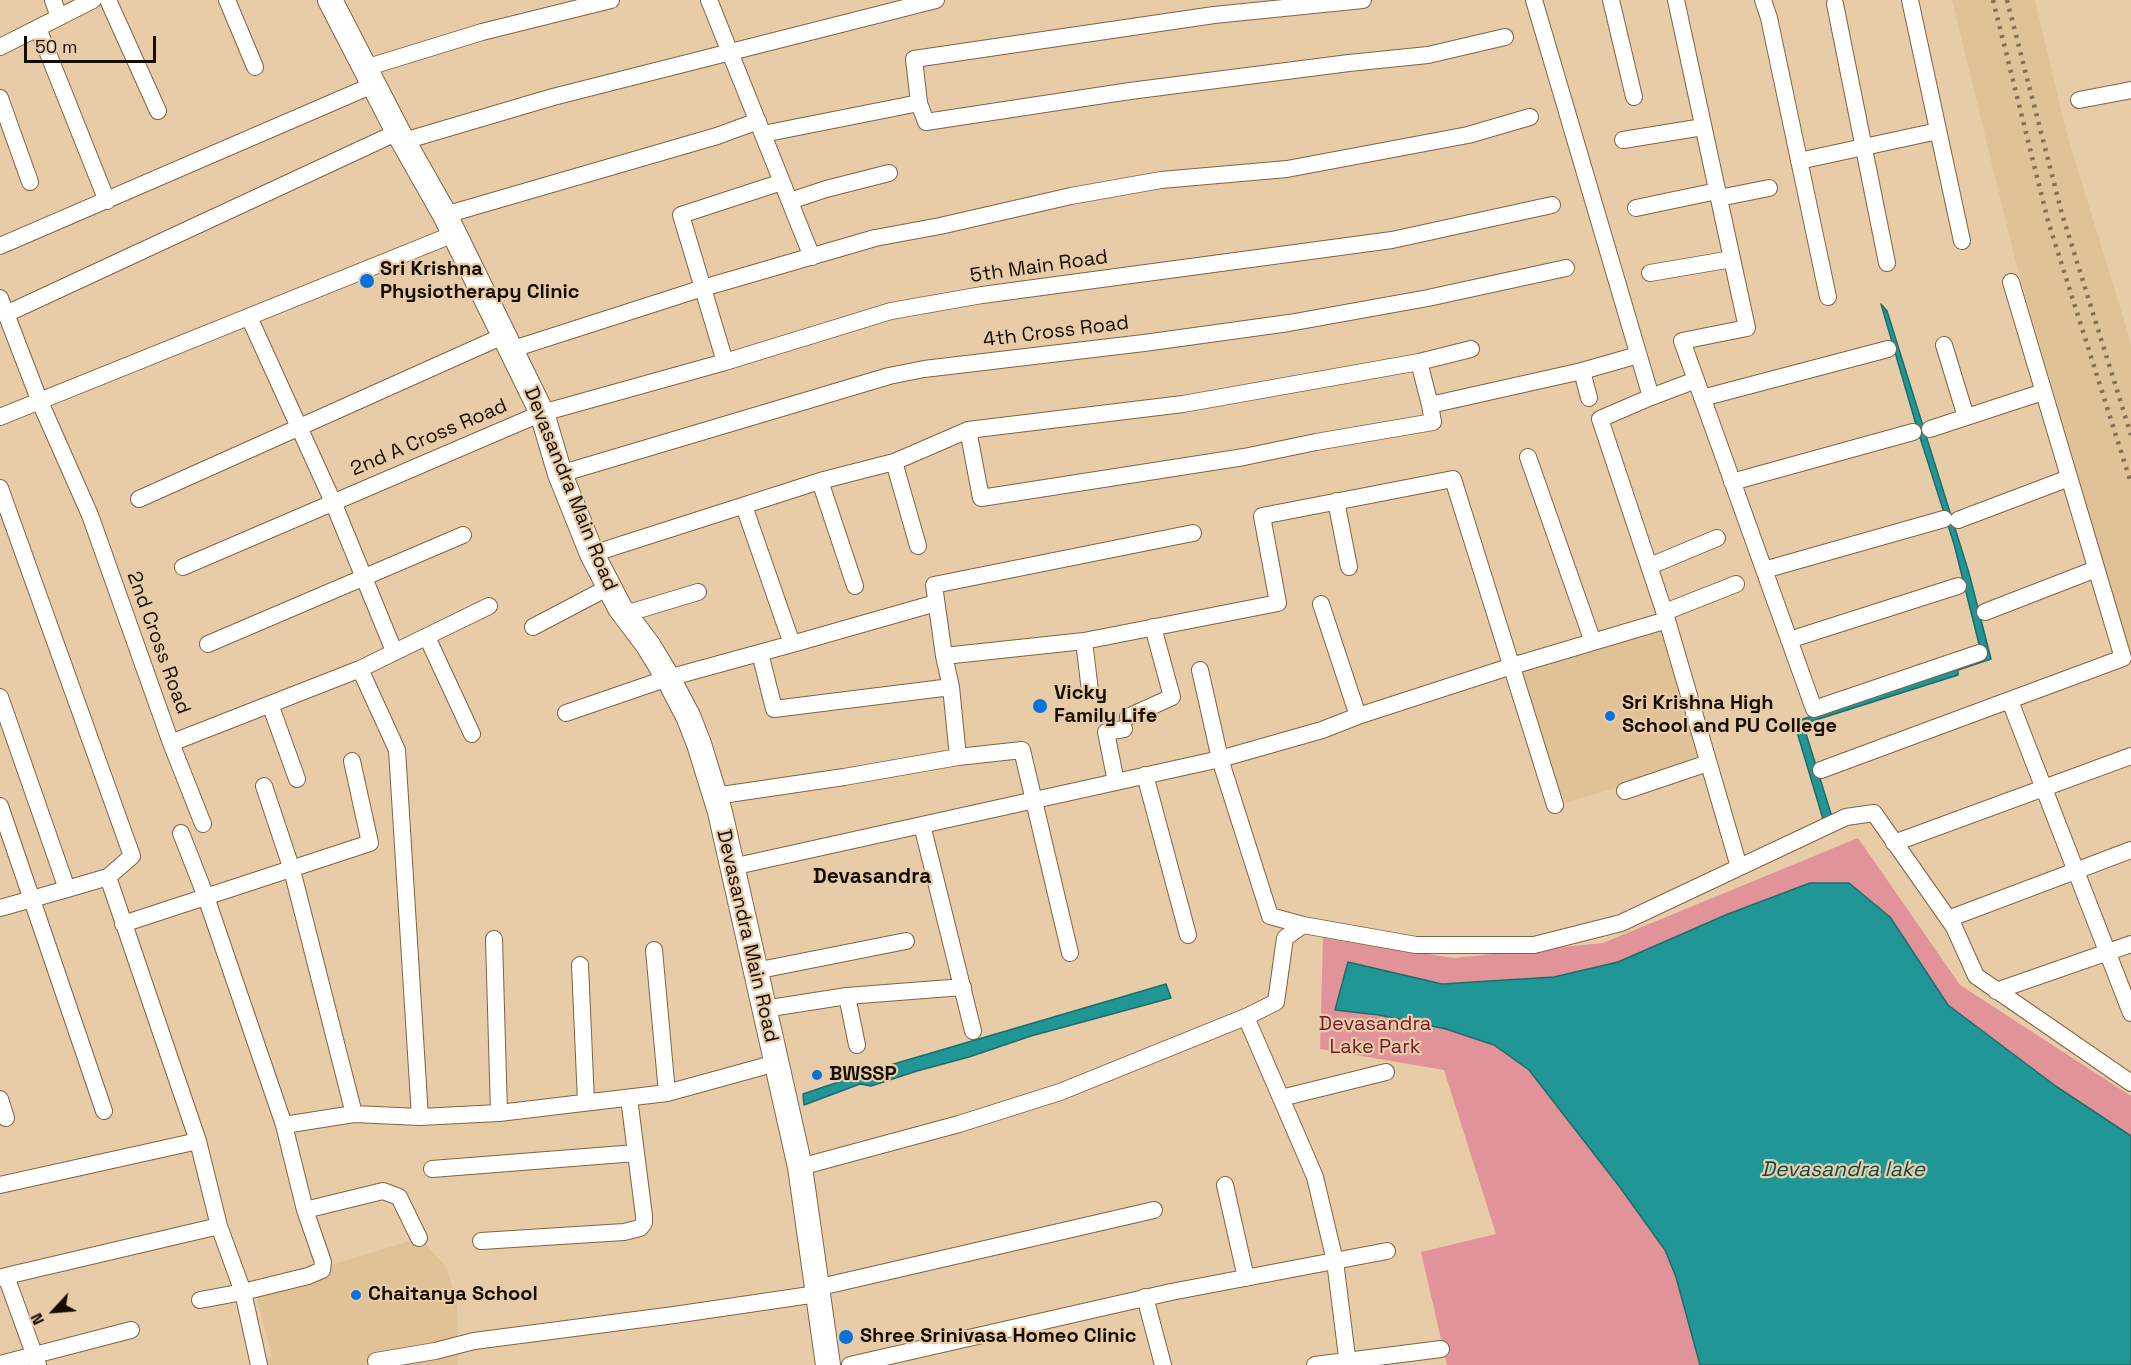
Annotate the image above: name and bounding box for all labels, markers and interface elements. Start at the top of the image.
scale bar [27,24,159,62]
text: 50 m [35,35,77,58]
street label: 5th Main Road [969,245,1109,289]
place label: Sri Krishna Physiotherapy Clinic [380,258,580,305]
marker: Sri Krishna Physiotherapy Clinic [358,272,376,290]
street label: 4th Cross Road [982,311,1130,353]
street label: Devasandra Main Road [518,384,622,594]
street label: 2nd A Cross Road [347,394,511,482]
street label: 2nd Cross Road [121,568,195,718]
place label: Vicky Family Life [1054,682,1157,729]
place label: Sri Krishna High School and PU College [1622,692,1837,739]
marker: Vicky Family Life [1031,697,1049,715]
marker: Sri Krishna High School and PU College [1603,709,1617,723]
street label: Devasandra Main Road [711,827,783,1045]
district label: Devasandra [813,864,931,890]
park label: Devasandra Lake Park [1319,1013,1431,1060]
place label: BWSSP [829,1063,897,1087]
marker: BWSSP [810,1068,824,1082]
water label: Devasandra lake [1761,1157,1925,1183]
north arrow [24,1281,84,1341]
place label: Chaitanya School [368,1283,538,1307]
marker: Chaitanya School [349,1288,363,1302]
text: N [26,1310,49,1329]
place label: Shree Srinivasa Homeo Clinic [860,1325,1137,1349]
marker: Shree Srinivasa Homeo Clinic [837,1328,855,1346]

